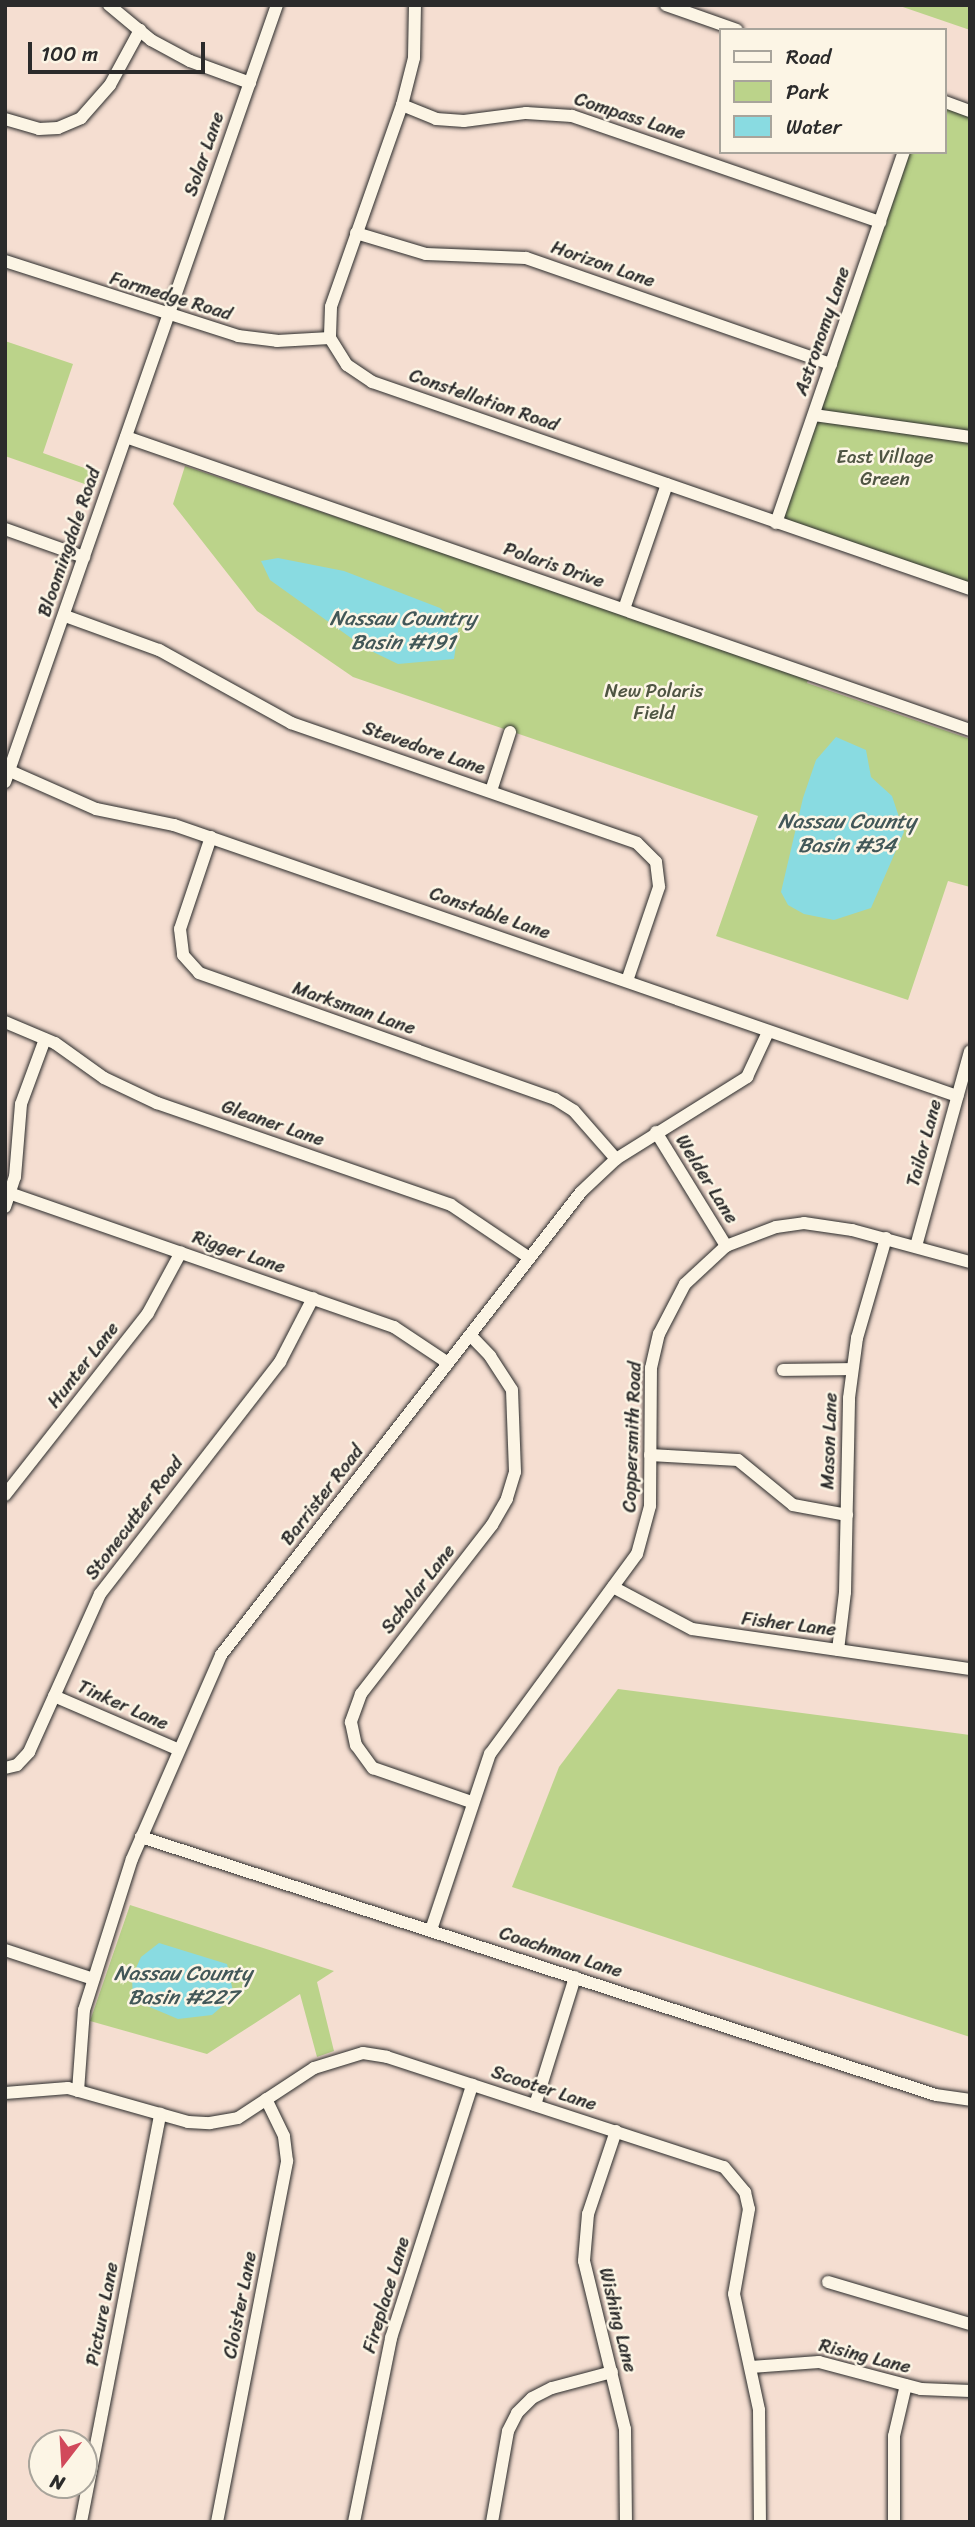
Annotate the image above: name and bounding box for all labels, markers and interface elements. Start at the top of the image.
scale bar [32,28,208,72]
legend [720,28,947,154]
text: 100 m [41,35,98,73]
text: Road [786,38,831,76]
text: Park [786,73,829,111]
street label: Compass Lane [572,87,688,145]
text: Water [786,108,841,146]
street label: Solar Lane [179,109,229,199]
street label: Horizon Lane [548,236,658,292]
street label: Astronomy Lane [789,264,855,398]
street label: Farmedge Road [107,267,235,325]
street label: Constellation Road [406,364,562,436]
park label: East Village Green [836,446,934,490]
street label: Bloomingdale Road [33,464,105,620]
street label: Polaris Drive [501,537,607,593]
water label: Nassau Country Basin #191 [330,605,476,655]
park label: New Polaris Field [605,680,703,724]
street label: Stevedore Lane [359,716,489,780]
water label: Nassau County Basin #34 [778,808,916,858]
street label: Constable Lane [427,882,553,944]
street label: Marksman Lane [290,976,418,1040]
street label: Gleaner Lane [219,1095,327,1151]
street label: Tailor Lane [901,1097,947,1189]
street label: Welder Lane [671,1130,743,1228]
street label: Rigger Lane [190,1225,288,1279]
street label: Hunter Lane [42,1317,124,1413]
street label: Coppersmith Road [618,1361,646,1513]
street label: Mason Lane [816,1392,842,1490]
street label: Barrister Road [276,1440,368,1550]
street label: Stonecutter Road [80,1452,188,1584]
street label: Scholar Lane [376,1540,460,1638]
street label: Fisher Lane [740,1607,838,1641]
street label: Tinker Lane [74,1675,172,1735]
street label: Coachman Lane [497,1921,625,1983]
water label: Nassau County Basin #227 [114,1960,252,2010]
street label: Scooter Lane [489,2060,599,2116]
street label: Fireplace Lane [357,2234,415,2356]
street label: Cloister Lane [218,2249,262,2361]
street label: Picture Lane [81,2260,123,2368]
street label: Wishing Lane [594,2265,642,2375]
street label: Rising Lane [817,2334,913,2378]
north arrow [28,2429,98,2499]
text: N [46,2465,68,2500]

